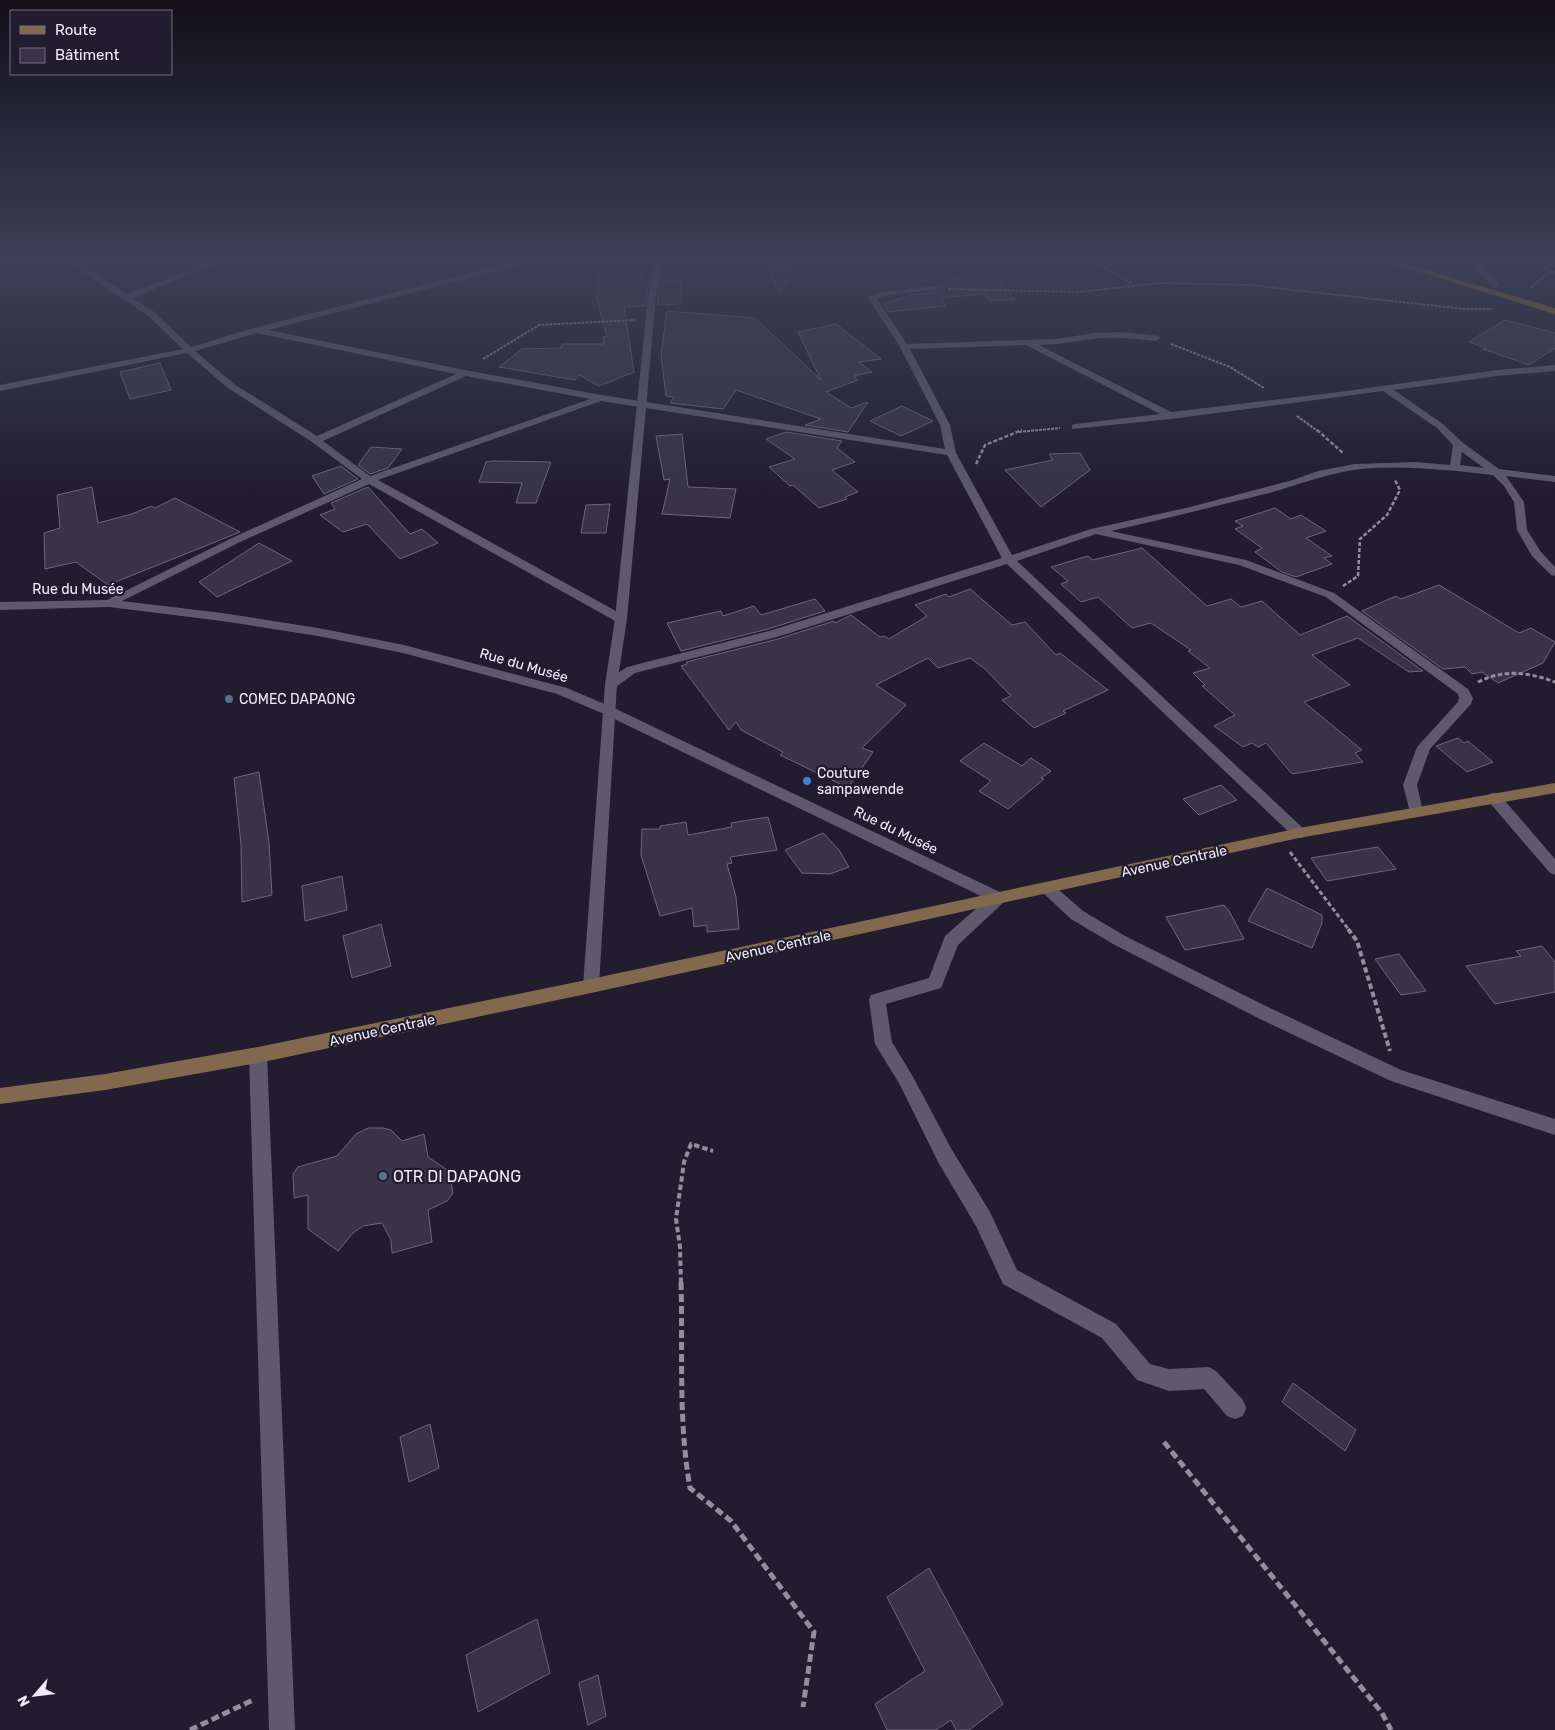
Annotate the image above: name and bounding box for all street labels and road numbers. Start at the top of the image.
street label: Rue du Musée [32,581,124,598]
street label: Rue du Musée [478,645,570,686]
street label: Rue du Musée [851,803,941,858]
street label: Avenue Centrale [1120,842,1229,881]
street label: Avenue Centrale [724,927,833,966]
street label: Avenue Centrale [328,1011,437,1050]

